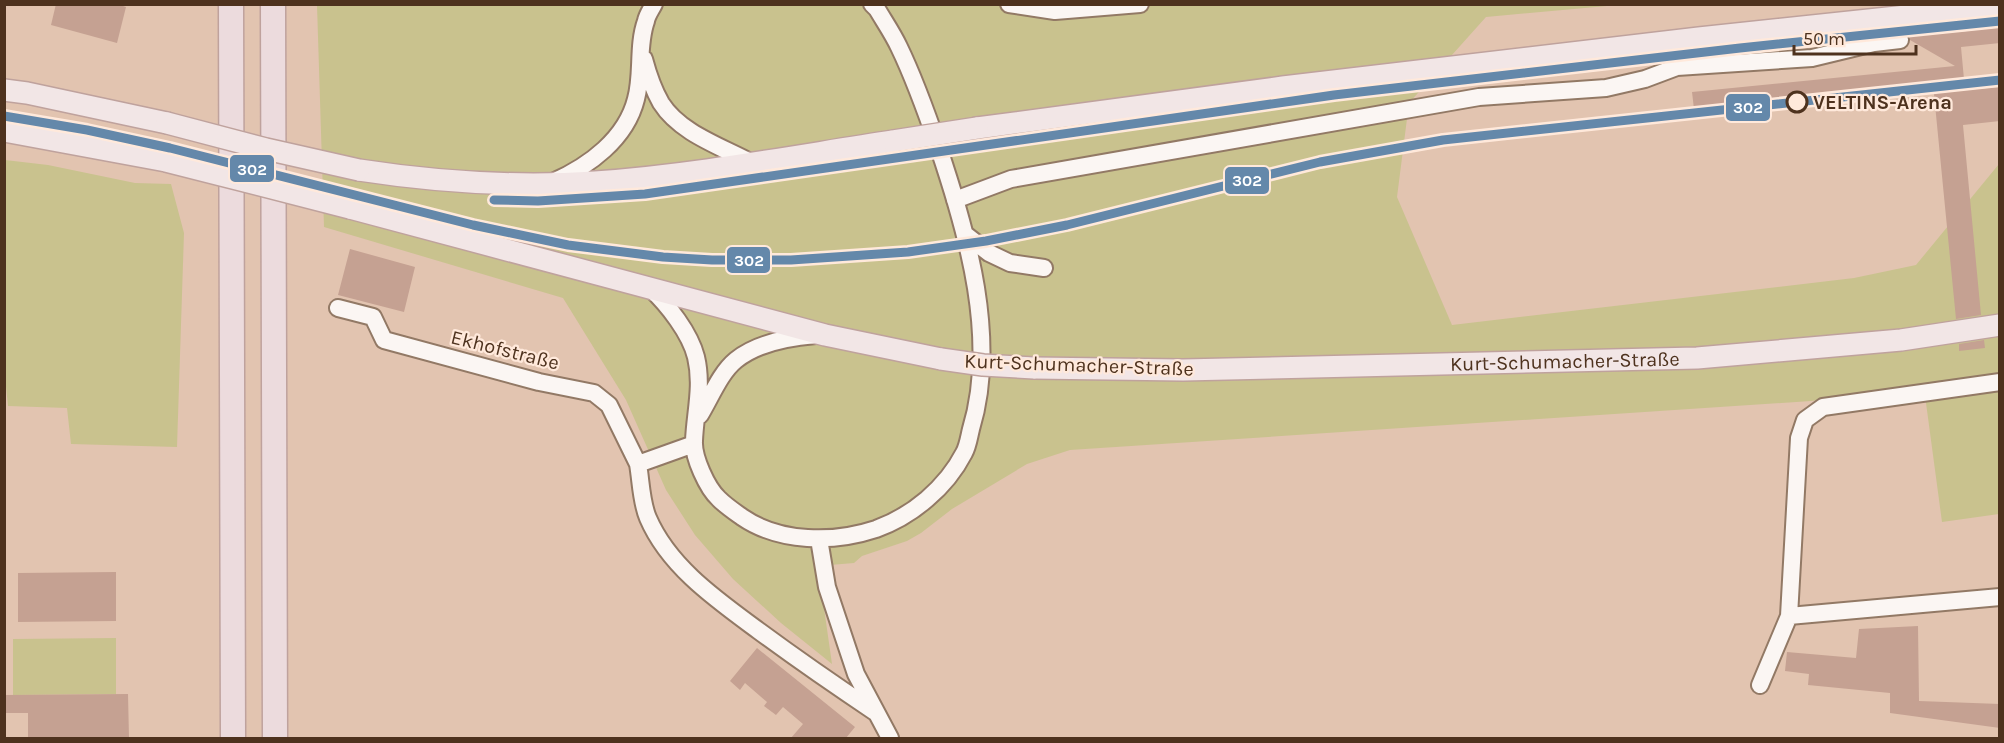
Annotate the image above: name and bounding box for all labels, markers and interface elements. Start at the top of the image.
scale bar [1794,18,1916,56]
text: 50 m [1803,28,1845,50]
marker: VELTINS-Arena [1786,91,1808,113]
place label: VELTINS-Arena [1813,91,1952,114]
line badge: 302 [1725,93,1771,122]
text: 302 [1733,98,1763,117]
line badge: 302 [229,154,275,183]
text: 302 [237,160,267,179]
line badge: 302 [1224,166,1270,195]
text: 302 [1232,171,1262,190]
line badge: 302 [726,246,771,274]
text: 302 [734,251,764,270]
street label: Ekhofstraße [449,325,561,375]
street label: Kurt-Schumacher-Straße [1450,347,1680,375]
street label: Kurt-Schumacher-Straße [964,350,1194,380]

